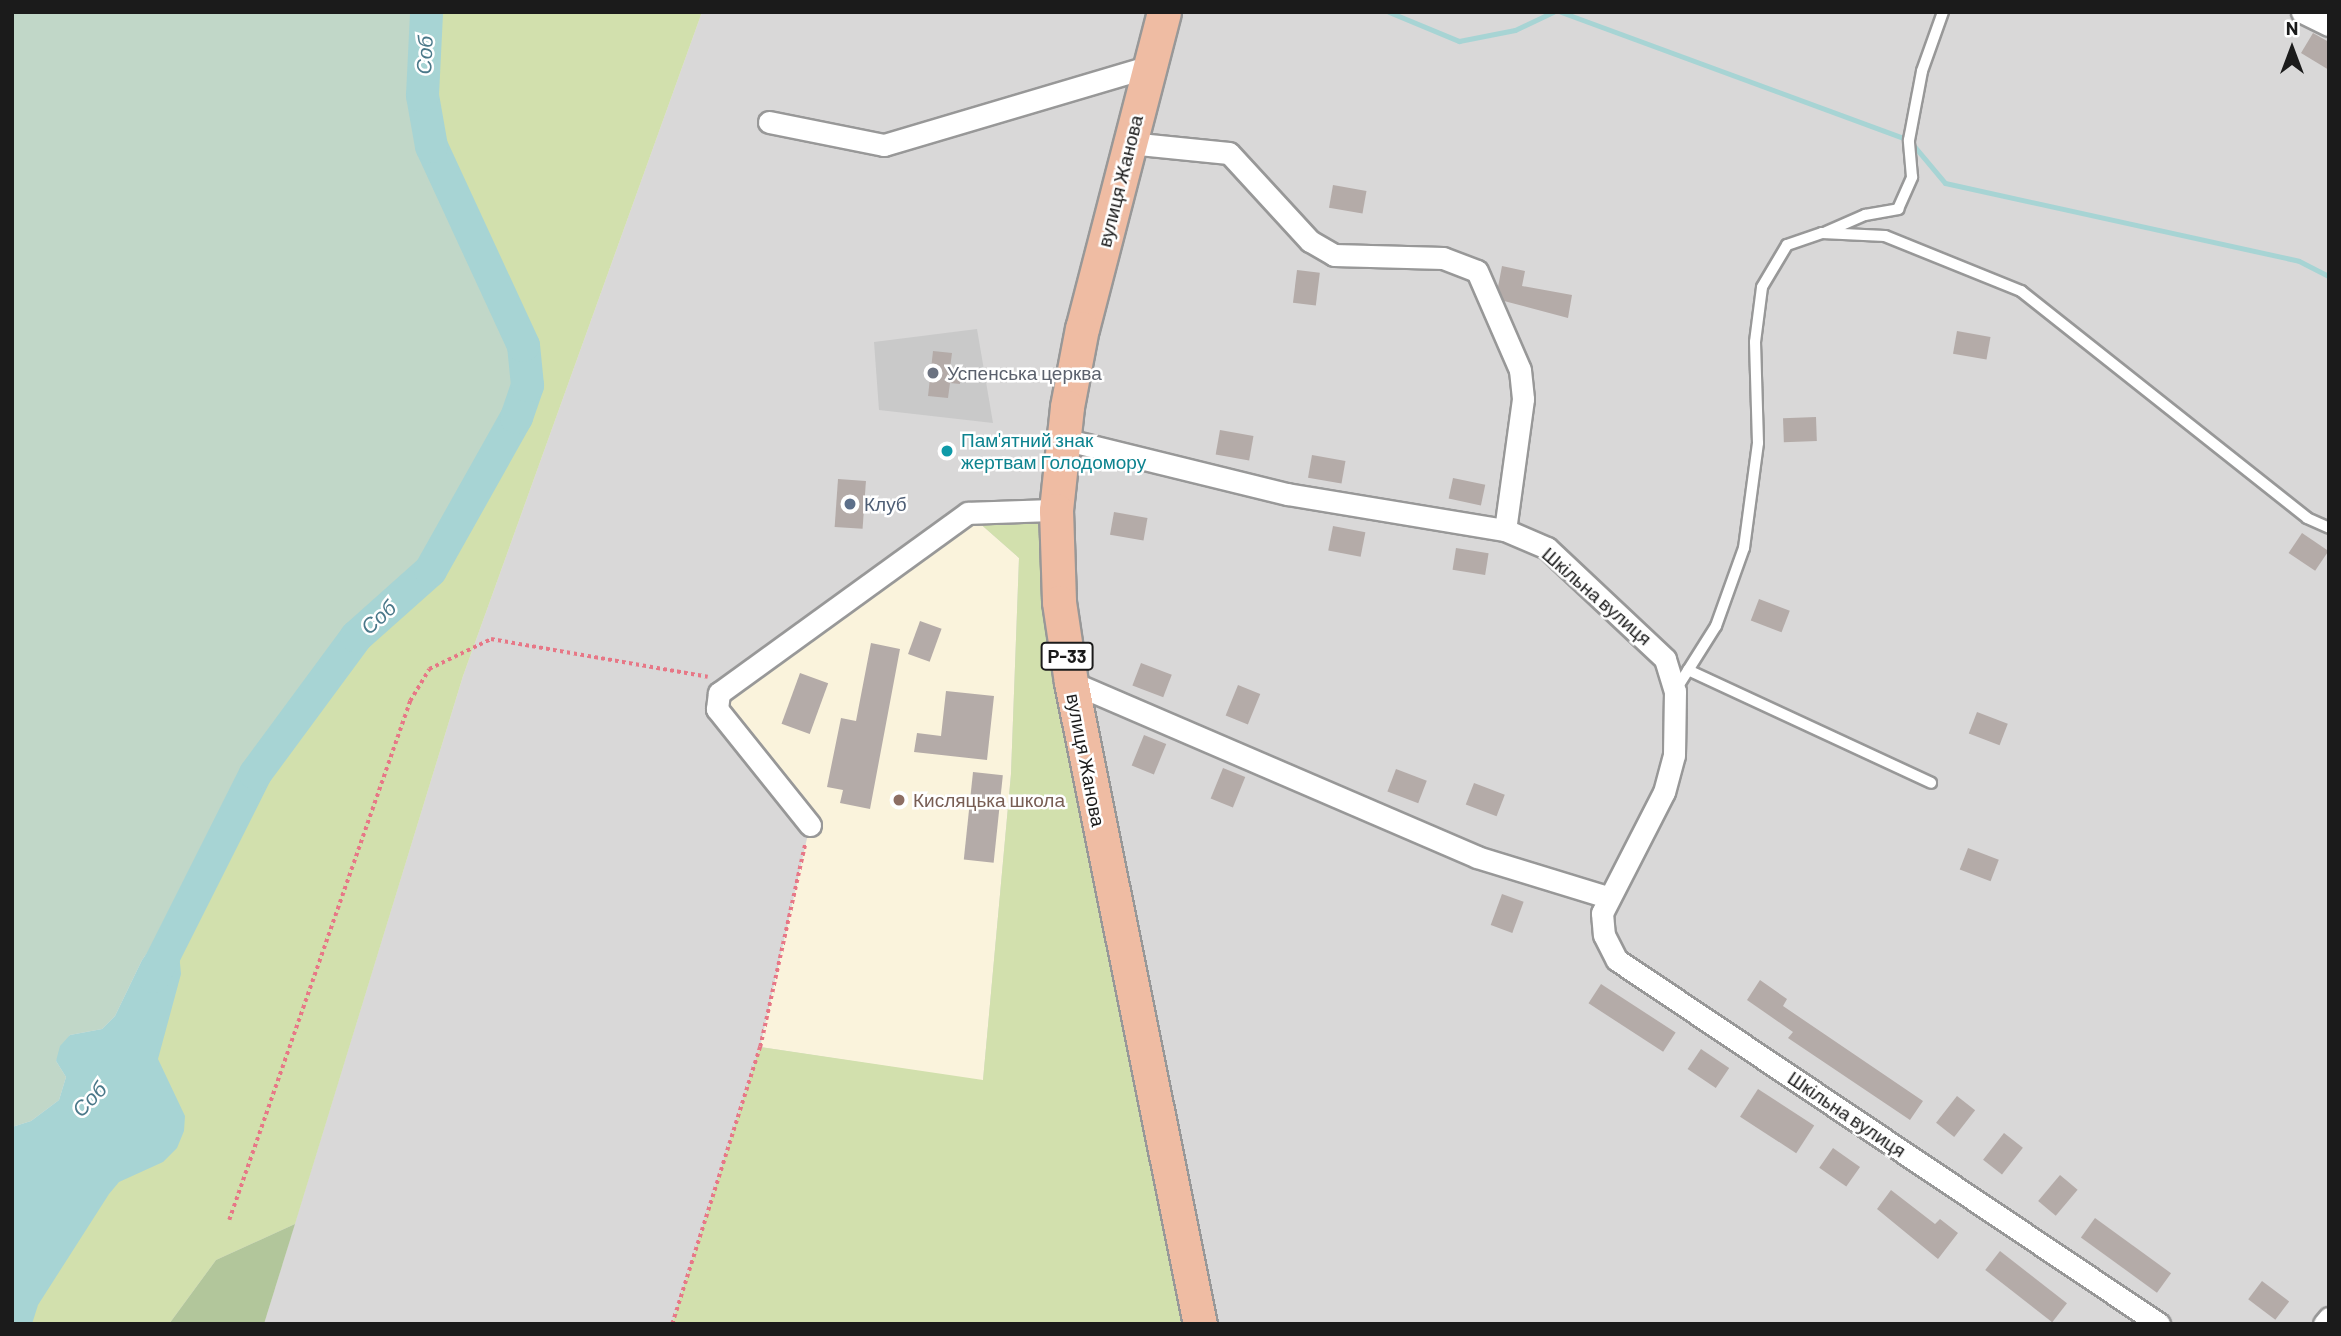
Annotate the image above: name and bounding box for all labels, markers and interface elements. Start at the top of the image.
north arrow [2257,14,2327,84]
text: N [2286,16,2298,39]
water label: Соб [410,35,438,75]
street label: вулиця Жанова [1093,113,1147,249]
place label: Успенська церква [947,362,1102,384]
marker: Успенська церква [925,365,941,381]
place label: Пам'ятний знак жертвам Голодомору [961,429,1146,473]
marker: Пам'ятний знак жертвам Голодомору [939,443,955,459]
place label: Клуб [864,493,907,515]
marker: Клуб [842,496,858,512]
street label: Шкільна вулиця [1538,542,1656,650]
water label: Соб [355,595,401,639]
road number: Р-33 [1039,642,1095,670]
street label: вулиця Жанова [1062,691,1110,829]
place label: Кисляцька школа [913,789,1065,811]
marker: Кисляцька школа [891,792,907,808]
street label: Шкільна вулиця [1784,1066,1910,1162]
water label: Соб [67,1076,111,1122]

